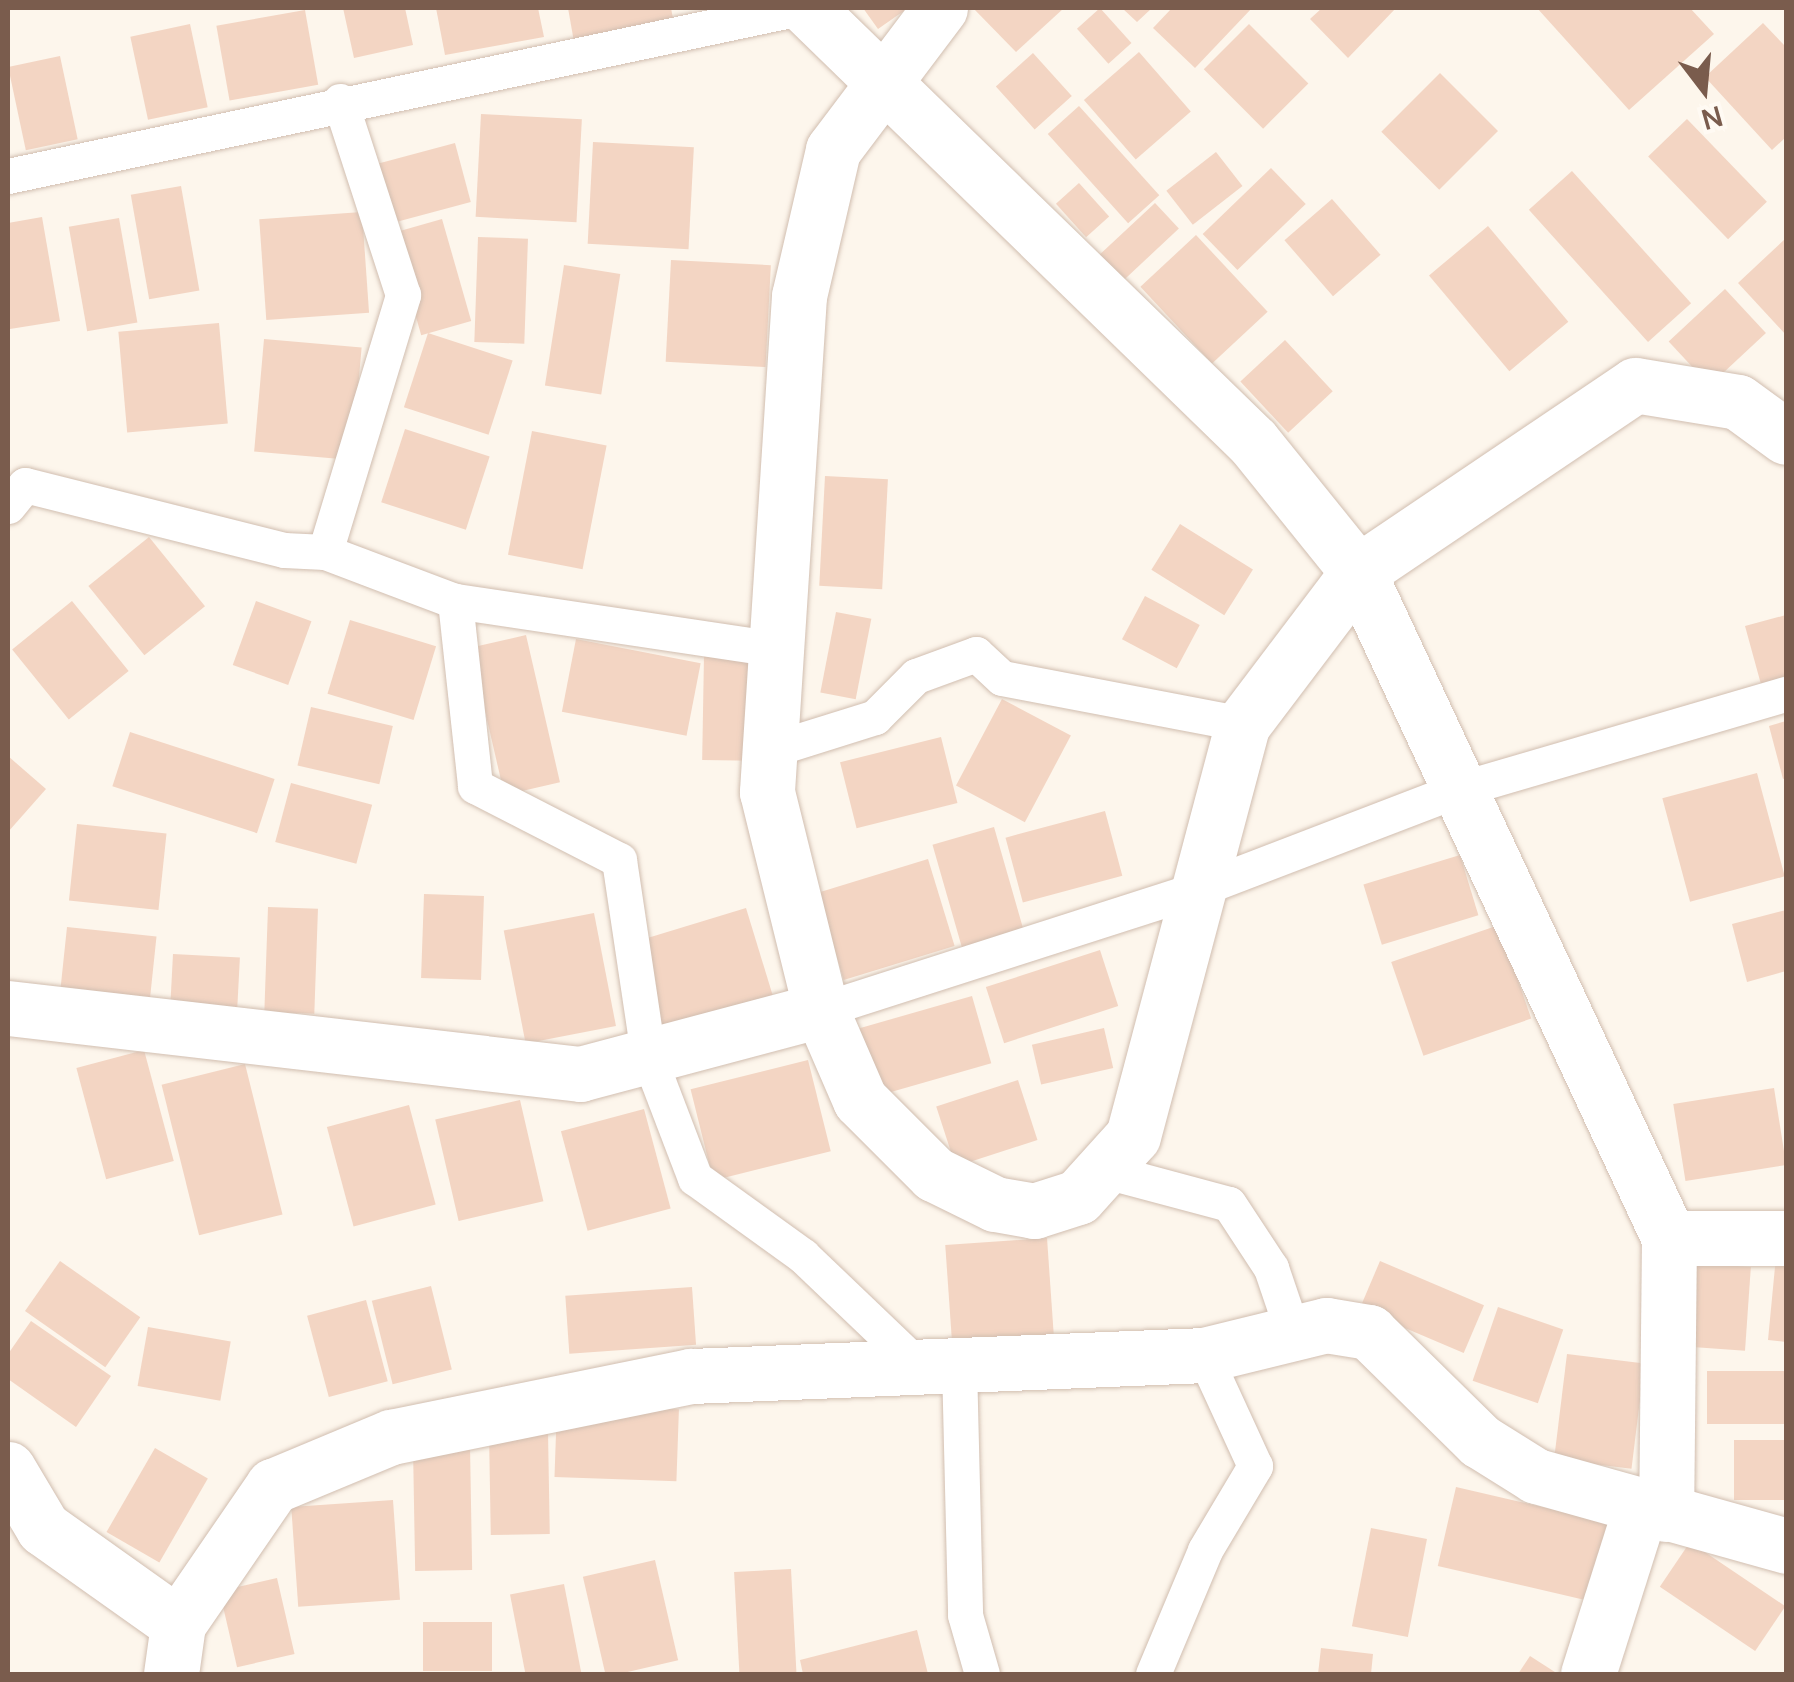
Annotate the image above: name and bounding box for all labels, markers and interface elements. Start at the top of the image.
north arrow [1654,40,1754,140]
text: N [1697,98,1727,140]

